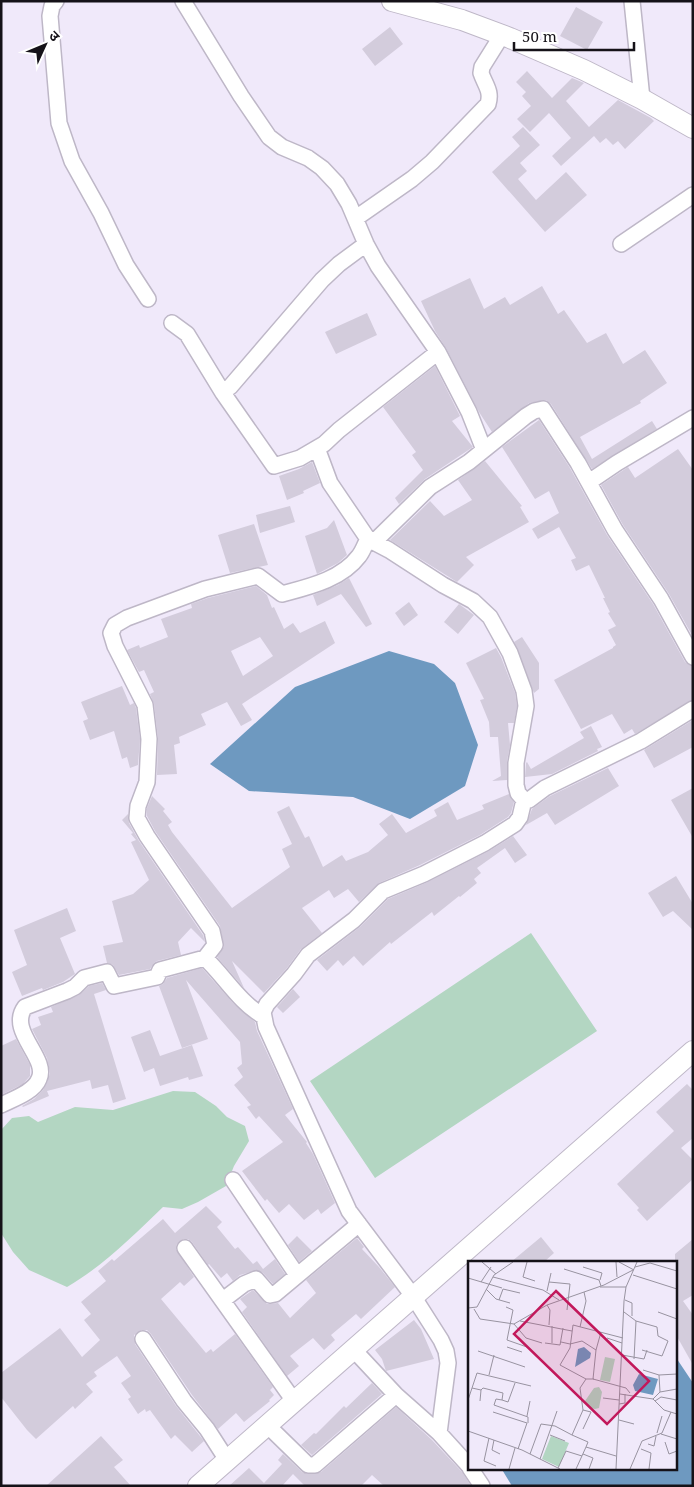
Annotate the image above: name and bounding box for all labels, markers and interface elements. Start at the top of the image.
north arrow [20,20,70,70]
scale bar [514,20,634,52]
text: उ [45,26,65,46]
text: 50 m [522,26,557,46]
inset map [468,1261,676,1470]

